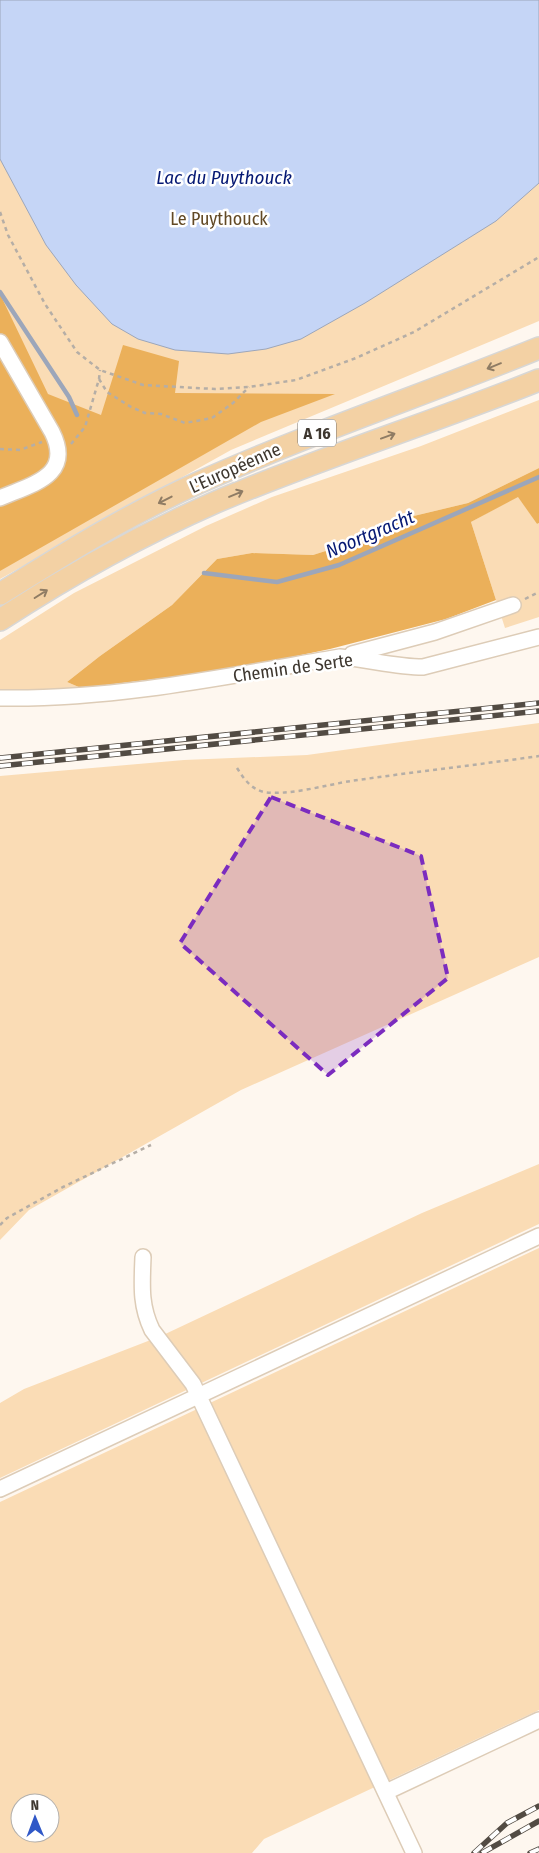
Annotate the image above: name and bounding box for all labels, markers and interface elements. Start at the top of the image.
water label: Lac du Puythouck [156,166,292,189]
park label: Le Puythouck [170,208,268,230]
one-way arrow [487,362,502,371]
road number: A 16 [298,419,336,446]
one-way arrow [379,431,395,440]
street label: L'Européenne [186,438,284,498]
one-way arrow [228,489,243,499]
one-way arrow [158,495,173,505]
water label: Noortgracht [322,505,418,563]
one-way arrow [34,588,48,598]
street label: Chemin de Serte [232,649,354,687]
north arrow [10,1793,60,1843]
text: N [30,1797,39,1814]

